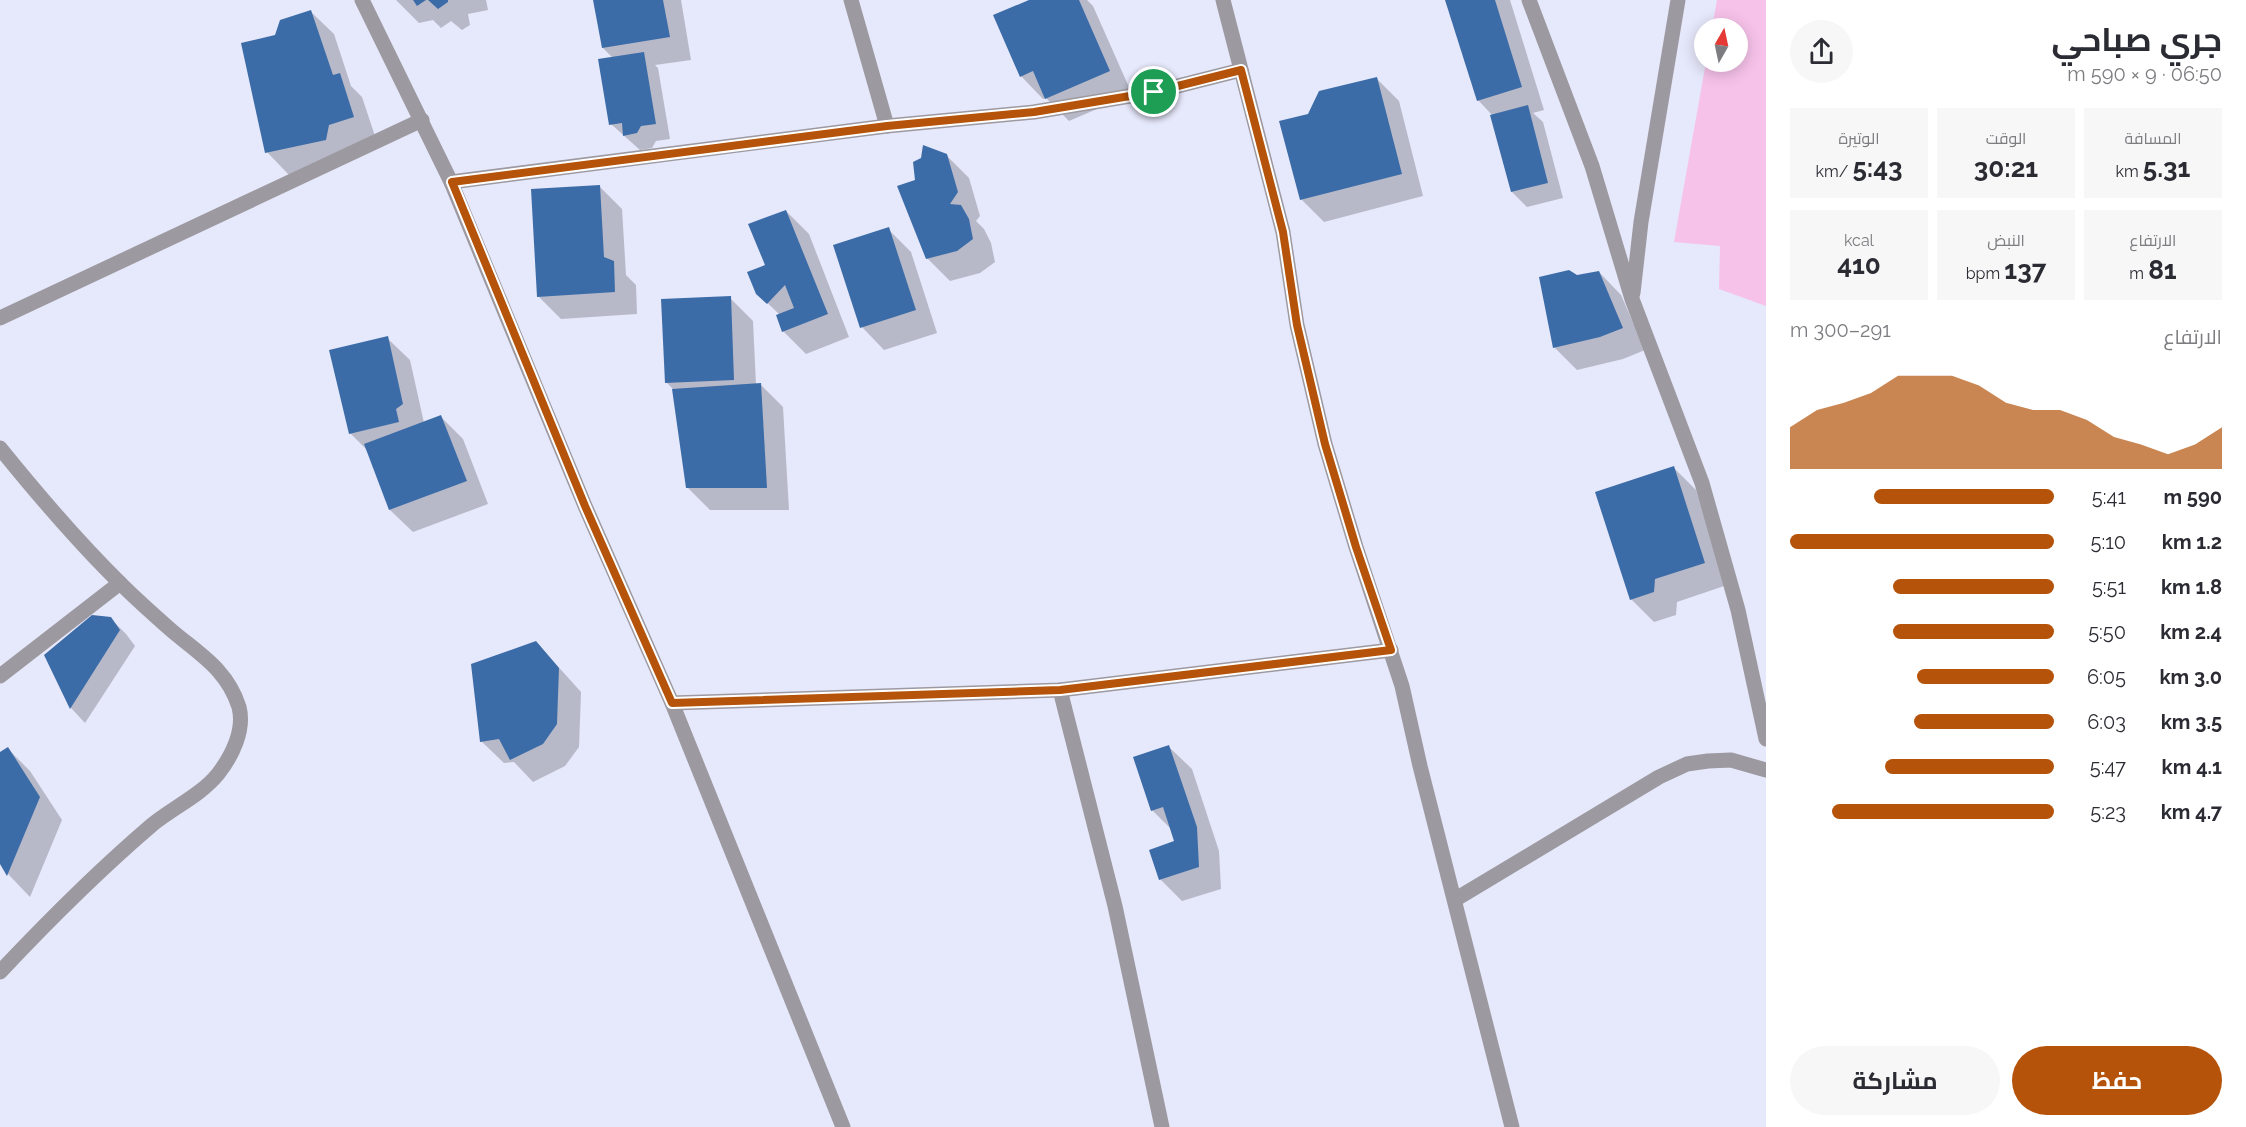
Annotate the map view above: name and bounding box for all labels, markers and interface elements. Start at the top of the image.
north arrow [1694,18,1748,72]
map controls [1694,18,1748,72]
button: share [1790,20,1853,83]
text: جري صباحي [2051,20,2222,59]
text: 06:50 · 9 × 590 m [2067,62,2222,86]
pin [1128,66,1179,117]
icon: arrive [1137,75,1170,108]
text: الوتيرة [1838,129,1880,148]
text: الوقت [1986,129,2026,148]
text: المسافة [2125,129,2181,148]
text: 5:43 [1852,153,1903,183]
text: 30:21 [1974,153,2038,183]
text: 5.31 [2143,153,2190,183]
text: /km [1815,162,1852,181]
text: km [2116,162,2143,181]
text: kcal [1844,231,1874,250]
text: النبض [1987,231,2025,250]
text: الارتفاع [2130,231,2176,250]
text: 410 [1837,250,1881,280]
text: 137 [2004,255,2046,285]
text: 81 [2148,255,2177,285]
text: bpm [1966,264,2004,283]
text: m [2129,264,2148,283]
text: 291–300 m [1790,318,1891,342]
text: الارتفاع [2163,325,2222,349]
text: 5:41 [2092,485,2126,509]
text: 590 m [2163,485,2222,509]
text: 5:10 [2091,530,2126,554]
text: 1.2 km [2162,530,2222,554]
text: 5:51 [2092,575,2126,599]
text: 1.8 km [2161,575,2222,599]
text: 5:50 [2088,620,2126,644]
text: 2.4 km [2160,620,2222,644]
text: 6:05 [2087,665,2126,689]
text: 3.0 km [2159,665,2222,689]
text: 6:03 [2087,710,2126,734]
text: 3.5 km [2161,710,2222,734]
text: 5:47 [2090,755,2126,779]
text: 4.1 km [2162,755,2222,779]
text: 5:23 [2090,800,2126,824]
text: 4.7 km [2161,800,2222,824]
button: مشاركة [1790,1046,2000,1115]
button: حفظ [2012,1046,2222,1115]

